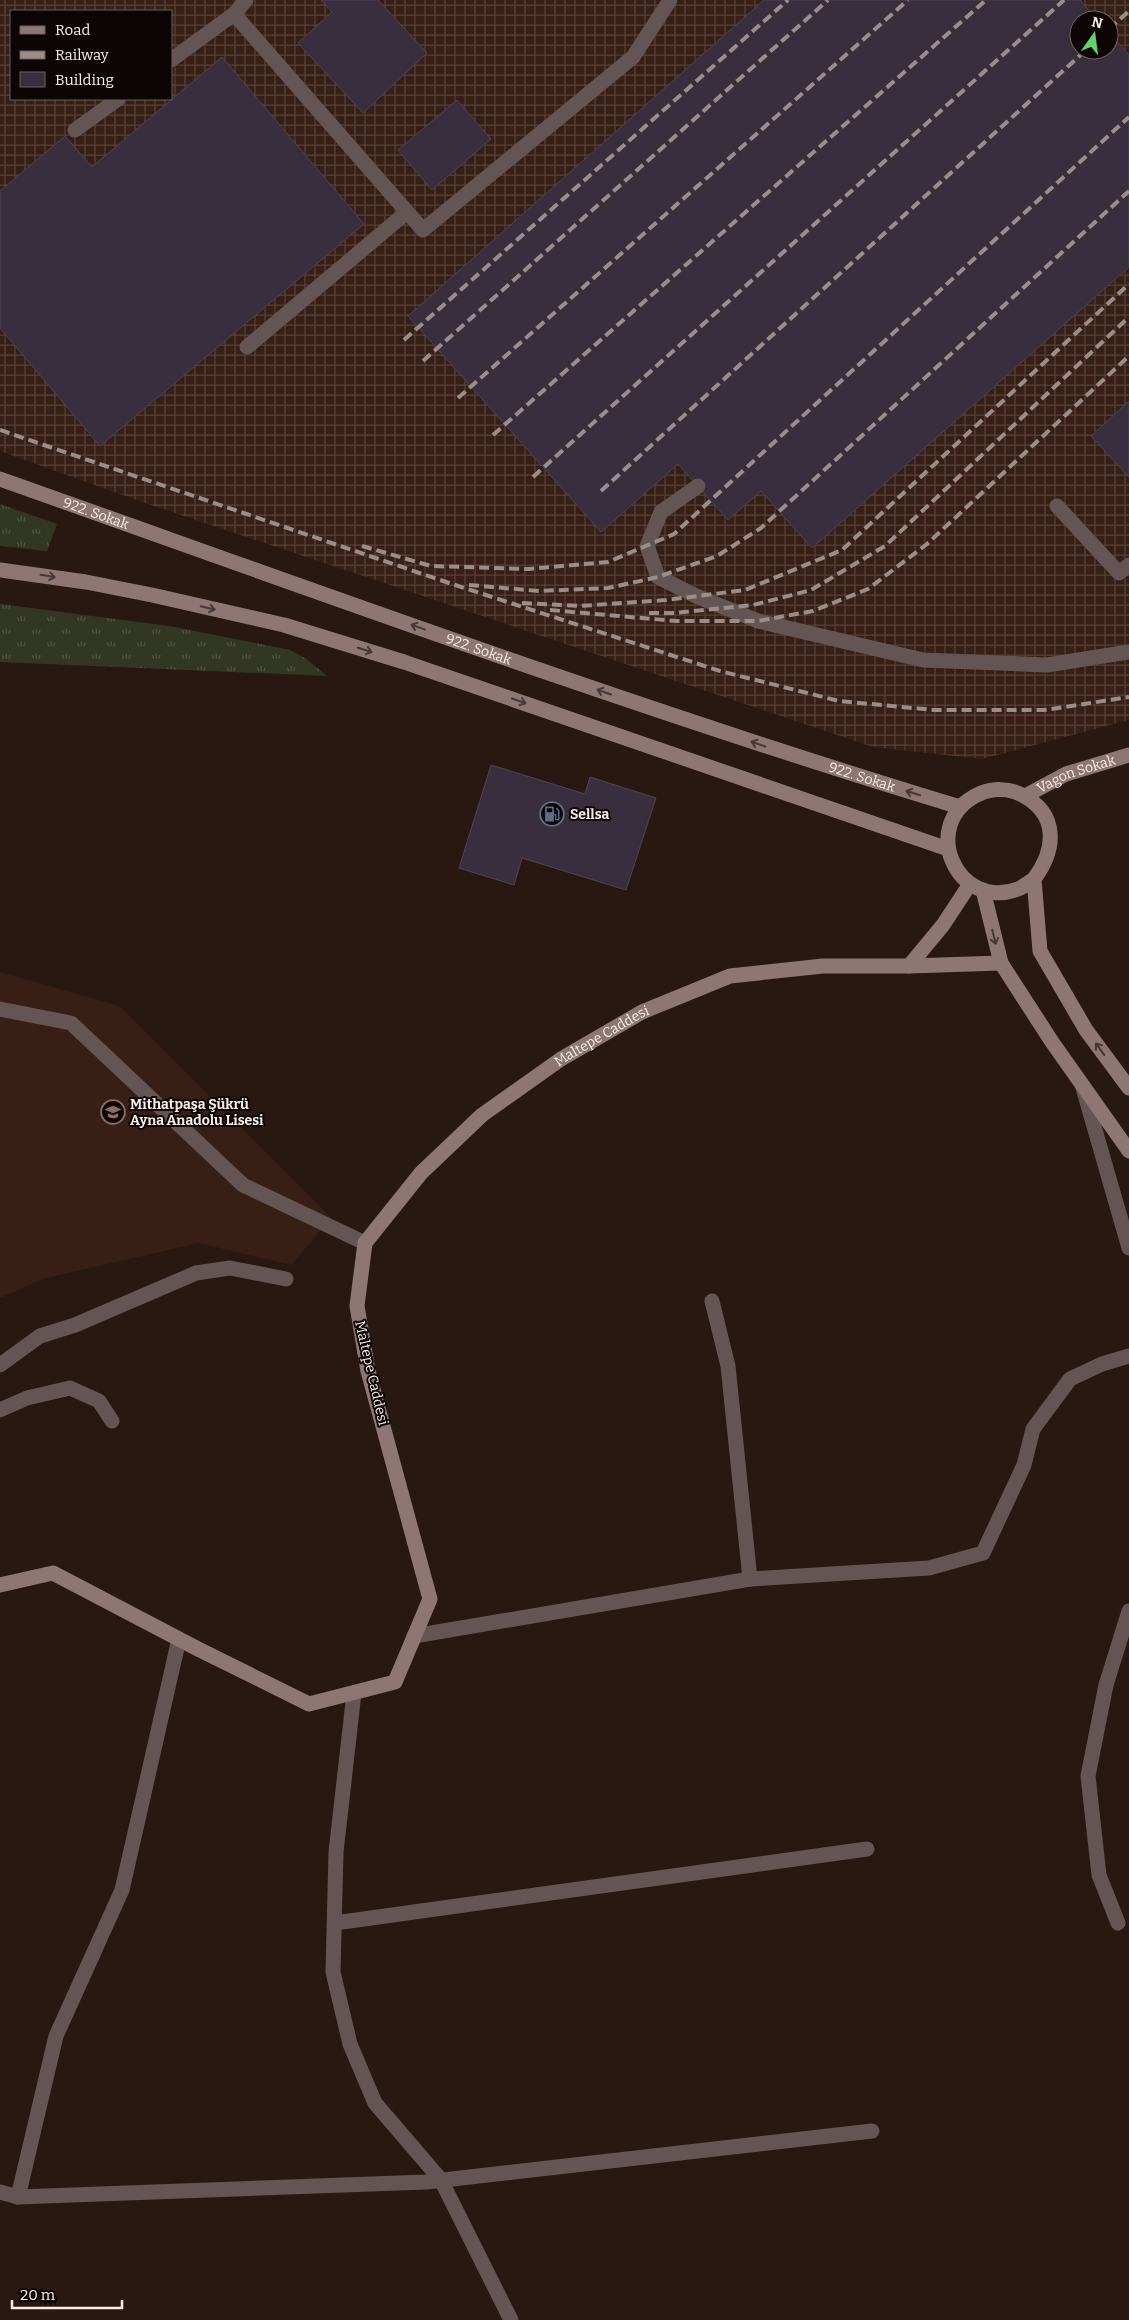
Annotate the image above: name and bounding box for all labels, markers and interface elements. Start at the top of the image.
legend [10,10,172,100]
north arrow [1069,10,1119,60]
text: N [1090,13,1105,32]
text: Road [55,21,90,39]
text: Railway [55,46,109,64]
text: Building [55,71,114,89]
street label: 922. Sokak [61,494,131,533]
one-way arrow [40,572,56,582]
one-way arrow [199,604,215,613]
one-way arrow [411,622,426,631]
street label: 922. Sokak [443,630,514,669]
one-way arrow [356,645,372,655]
one-way arrow [597,687,613,697]
one-way arrow [511,696,527,706]
one-way arrow [751,739,767,748]
street label: Vagon Sokak [1034,752,1117,797]
street label: 922. Sokak [826,759,897,796]
one-way arrow [906,788,922,797]
fuel station icon: Sellsa [539,801,565,827]
place label: Sellsa [570,806,610,823]
one-way arrow [990,929,1000,945]
street label: Maltepe Caddesi [551,1002,652,1070]
one-way arrow [1095,1043,1106,1056]
place label: Mithatpaşa Şükrü Ayna Anadolu Lisesi [130,1096,264,1129]
school or university icon: Mithatpaşa Şükrü Ayna Anadolu Lisesi [100,1099,126,1125]
street label: Maltepe Caddesi [351,1319,392,1427]
scale bar [12,2278,122,2310]
text: 20 m [20,2286,56,2304]

